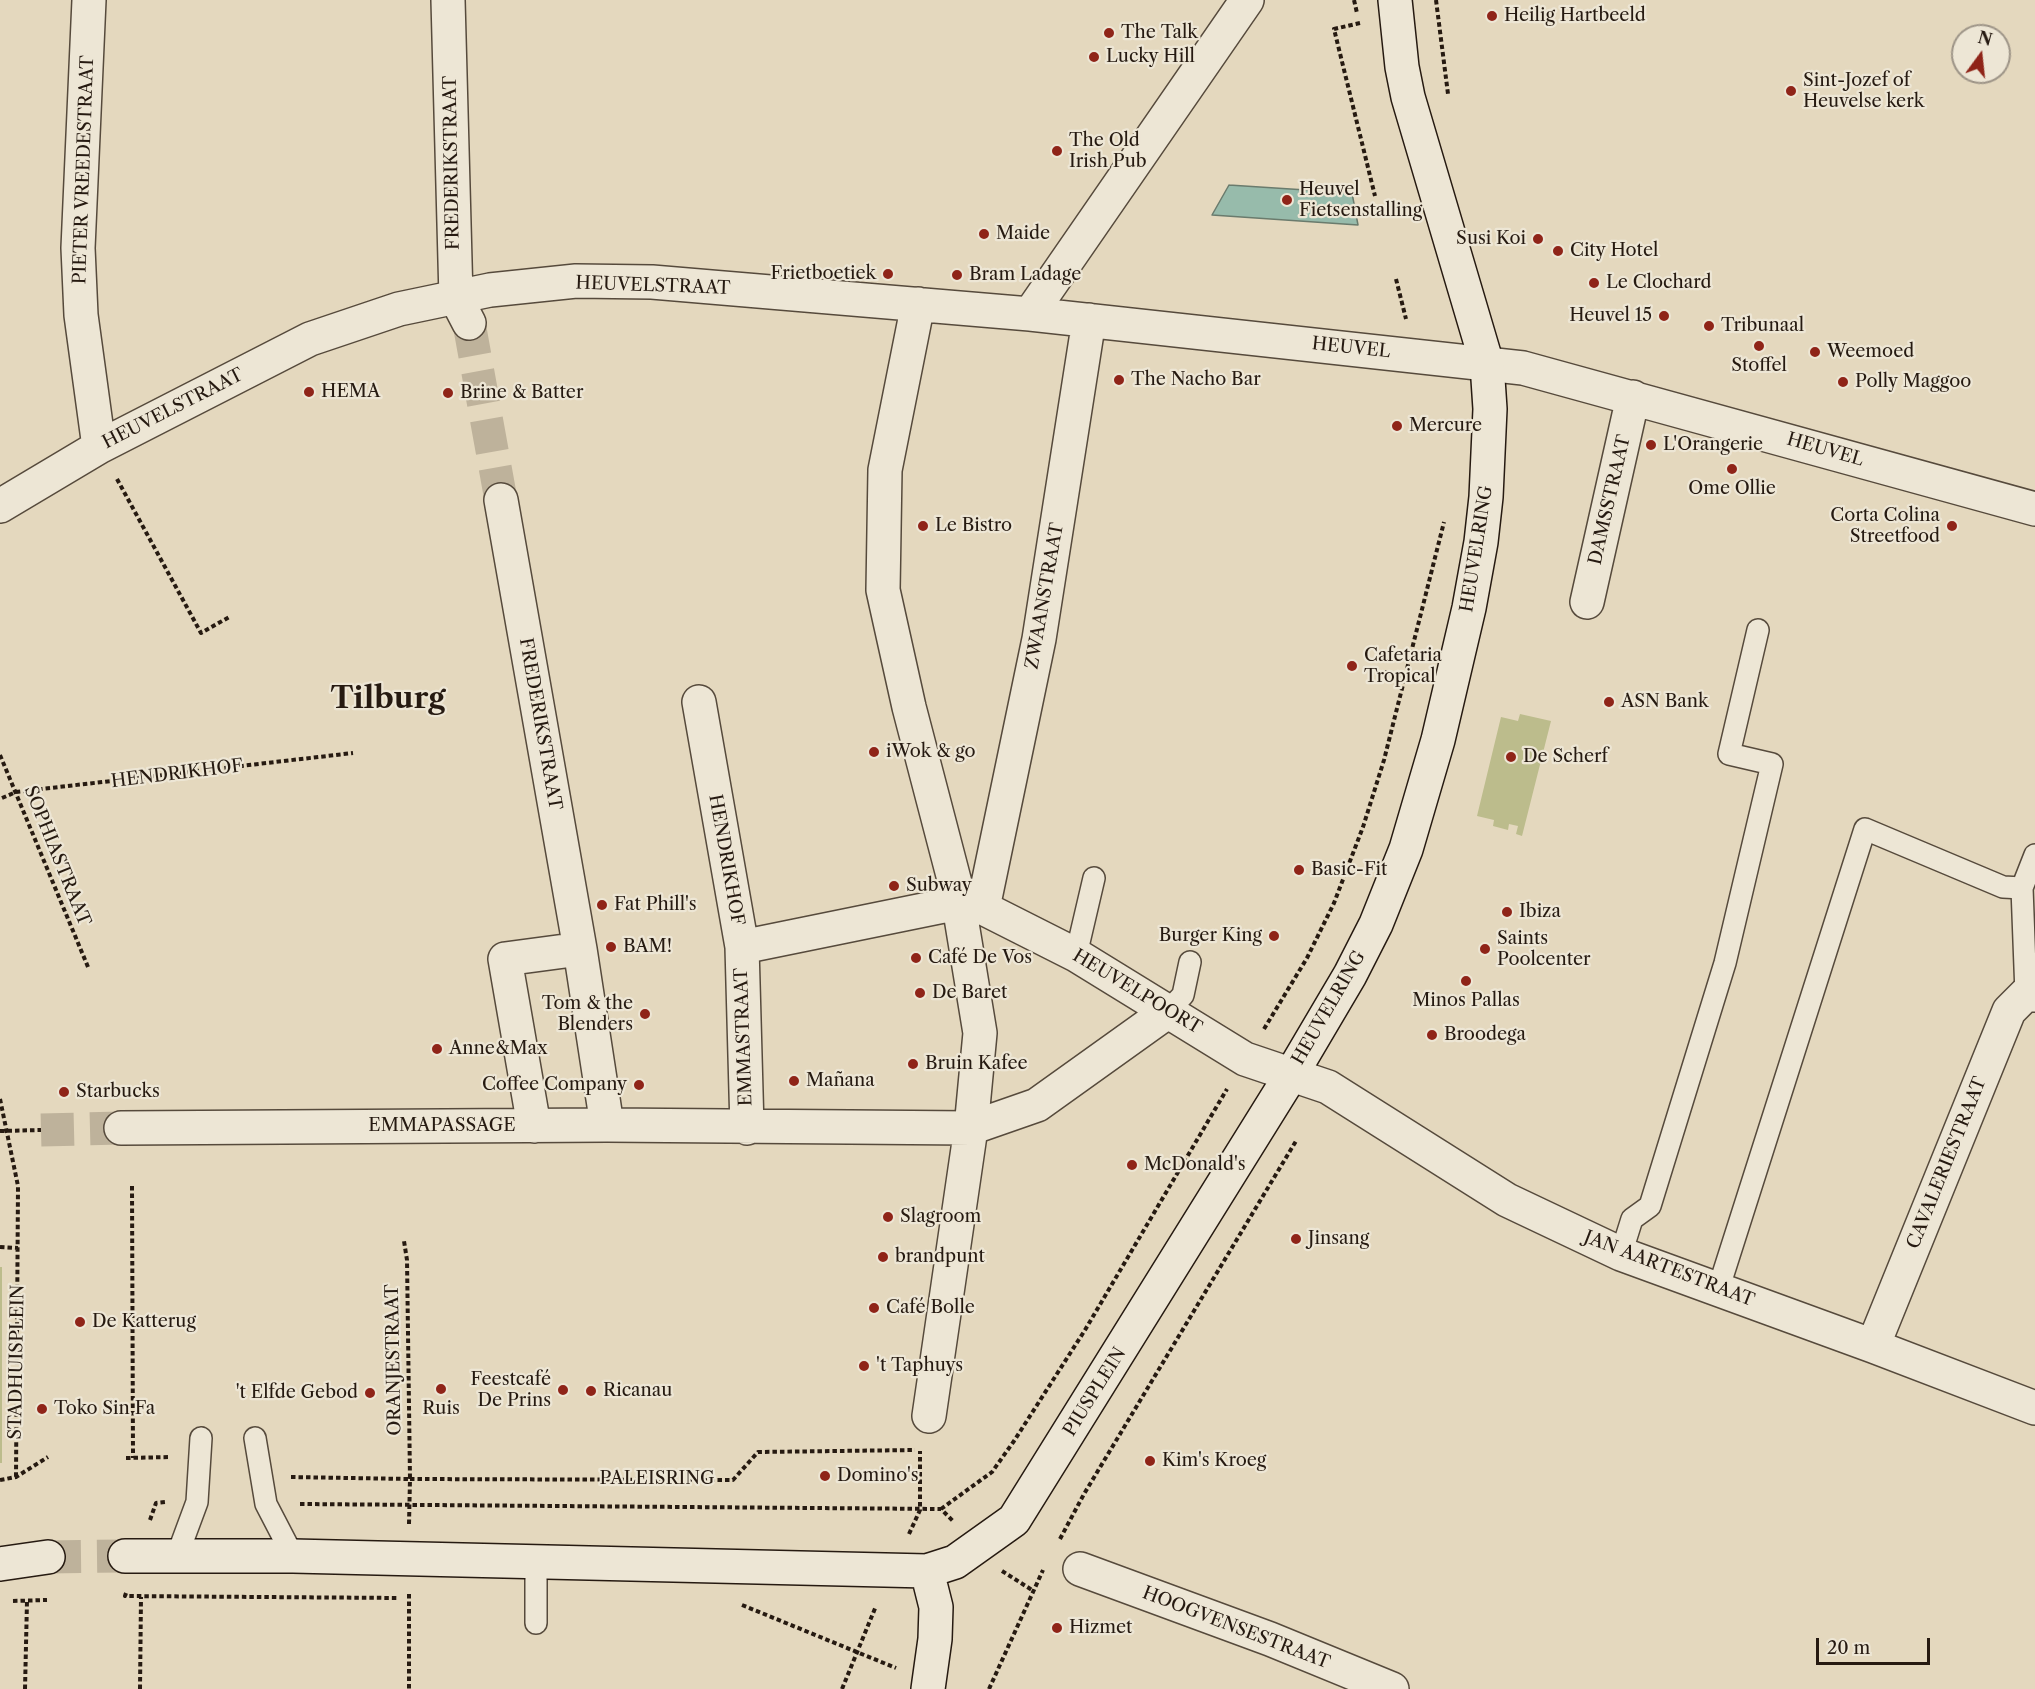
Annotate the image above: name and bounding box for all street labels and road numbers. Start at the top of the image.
street label: PIETER VREEDESTRAAT [69,55,99,285]
street label: FREDERIKSTRAAT [440,76,464,250]
street label: HEUVELSTRAAT [575,272,731,300]
street label: HEUVEL [1311,333,1391,363]
street label: HEUVELSTRAAT [99,364,247,454]
street label: HEUVEL [1784,429,1866,471]
street label: DAMSSTRAAT [1585,433,1635,567]
street label: HEUVELRING [1456,484,1498,614]
street label: ZWAANSTRAAT [1021,521,1069,671]
street label: FREDERIKSTRAAT [514,636,566,812]
street label: HENDRIKHOF [110,755,244,793]
street label: SOPHIASTRAAT [19,783,95,929]
street label: HENDRIKHOF [704,793,748,927]
street label: HEUVELPOORT [1069,945,1205,1039]
street label: HEUVELRING [1288,947,1370,1069]
street label: EMMASTRAAT [731,968,757,1106]
street label: CAVALERIESTRAAT [1903,1074,1991,1252]
street label: EMMAPASSAGE [368,1115,516,1137]
street label: JAN AARTESTRAAT [1581,1226,1757,1312]
street label: STADHUISPLEIN [5,1284,29,1440]
street label: ORANJESTRAAT [382,1284,406,1436]
street label: PIUSPLEIN [1059,1344,1131,1440]
street label: PALEISRING [599,1468,715,1490]
street label: HOOGVENSESTRAAT [1139,1582,1333,1674]

